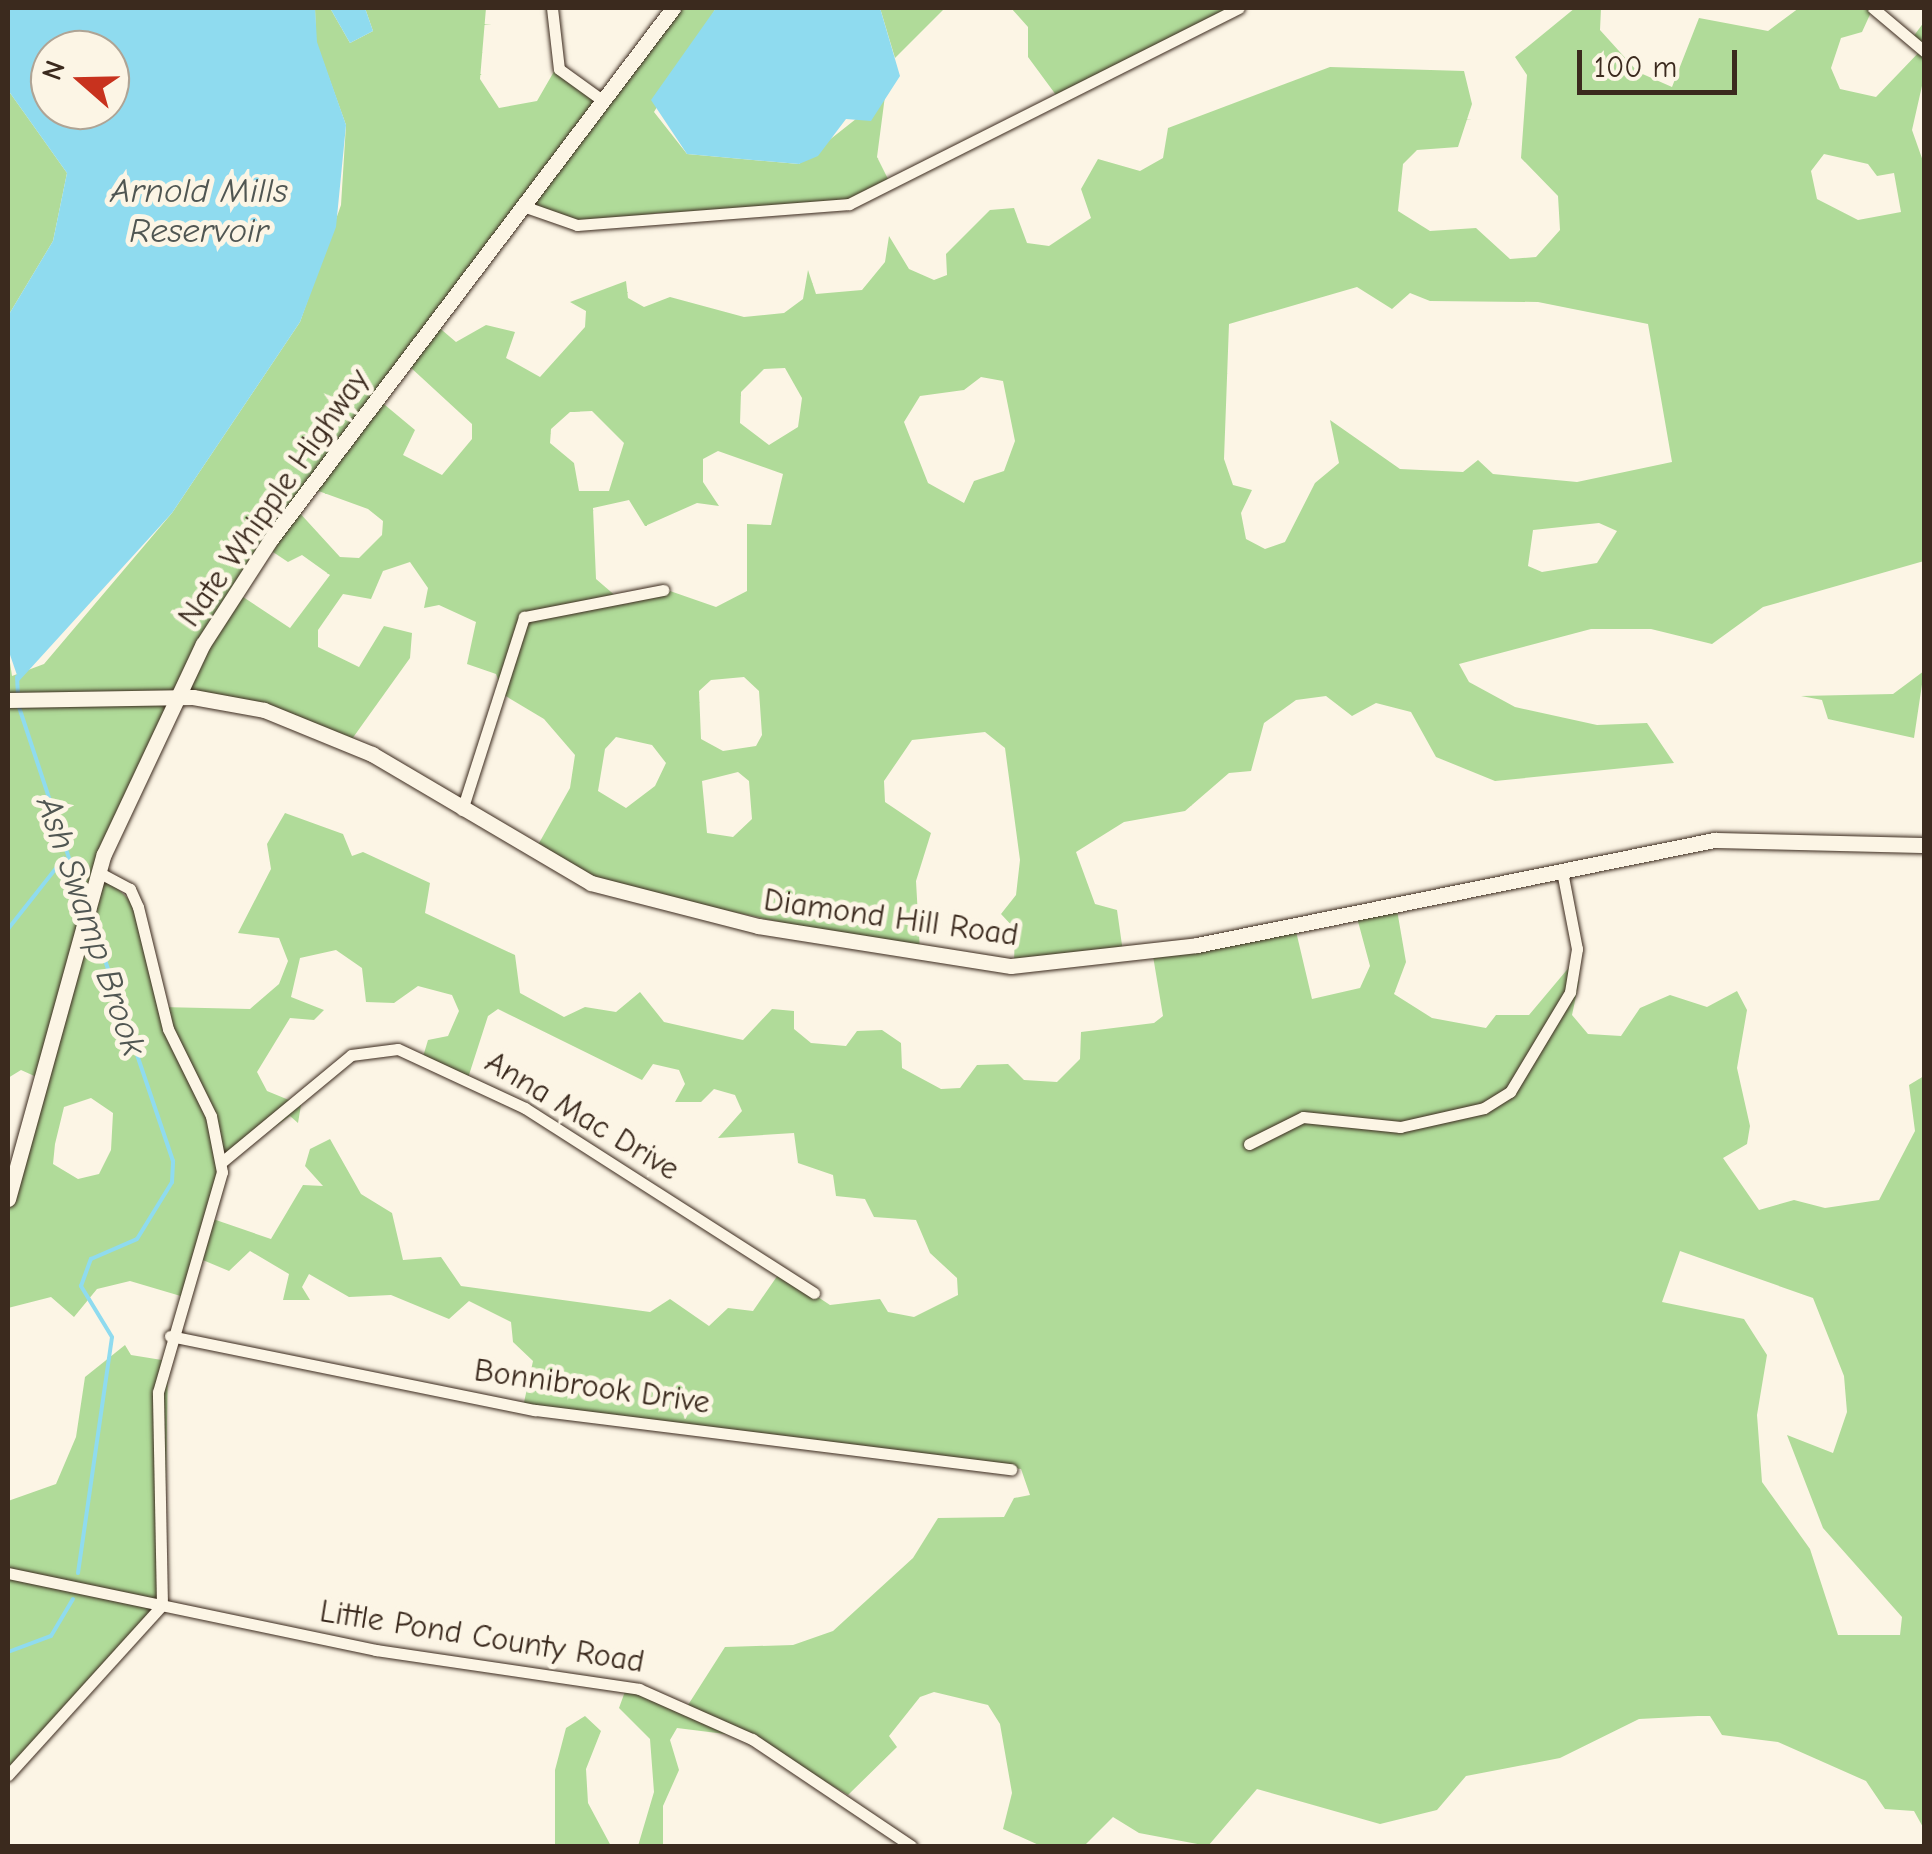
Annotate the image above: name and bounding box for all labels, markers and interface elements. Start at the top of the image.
north arrow [30,30,130,130]
scale bar [1582,30,1742,92]
text: 100 m [1594,50,1677,85]
text: N [36,56,72,84]
water label: Arnold Mills Reservoir [110,170,288,252]
street label: Nate Whipple Highway [170,362,378,634]
water label: Ash Swamp Brook [27,791,155,1061]
street label: Diamond Hill Road [761,881,1021,955]
street label: Anna Mac Drive [478,1043,686,1189]
street label: Bonnibrook Drive [472,1351,712,1423]
street label: Little Pond County Road [317,1592,647,1682]

